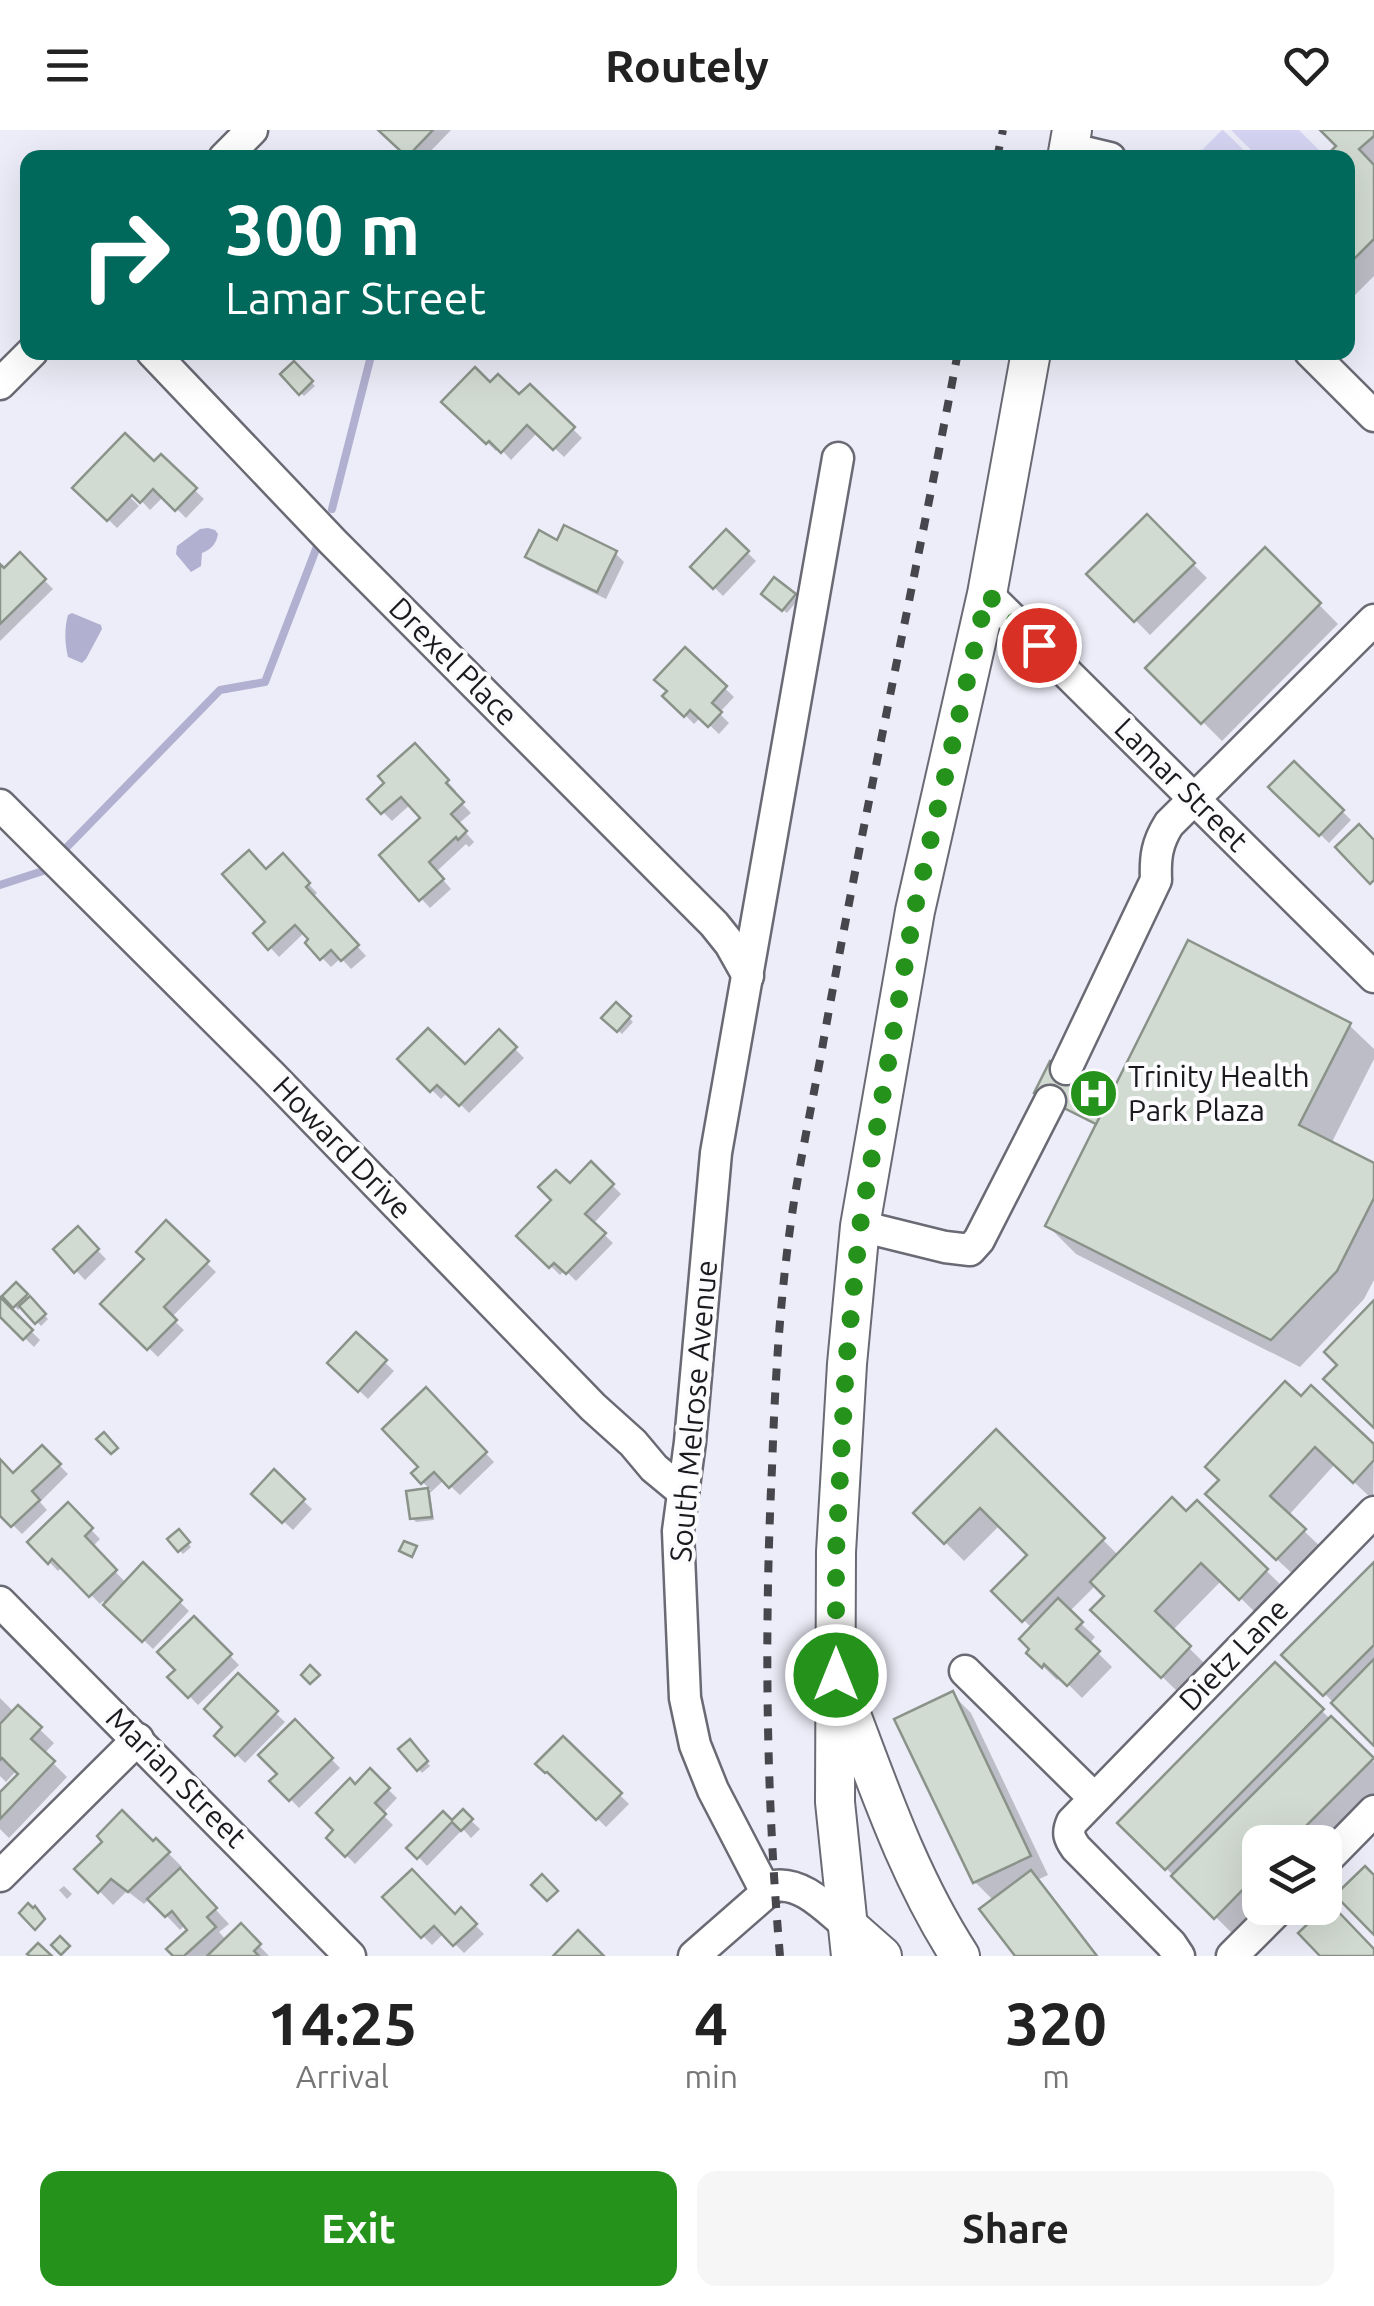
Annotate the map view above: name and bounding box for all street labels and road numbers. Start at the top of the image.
street label: Drexel Place [383,590,525,732]
street label: Lamar Street [1108,711,1255,858]
street label: Howard Drive [267,1069,419,1225]
street label: South Melrose Avenue [663,1258,723,1563]
street label: Dietz Lane [1172,1591,1295,1717]
street label: Marian Street [100,1700,254,1854]

